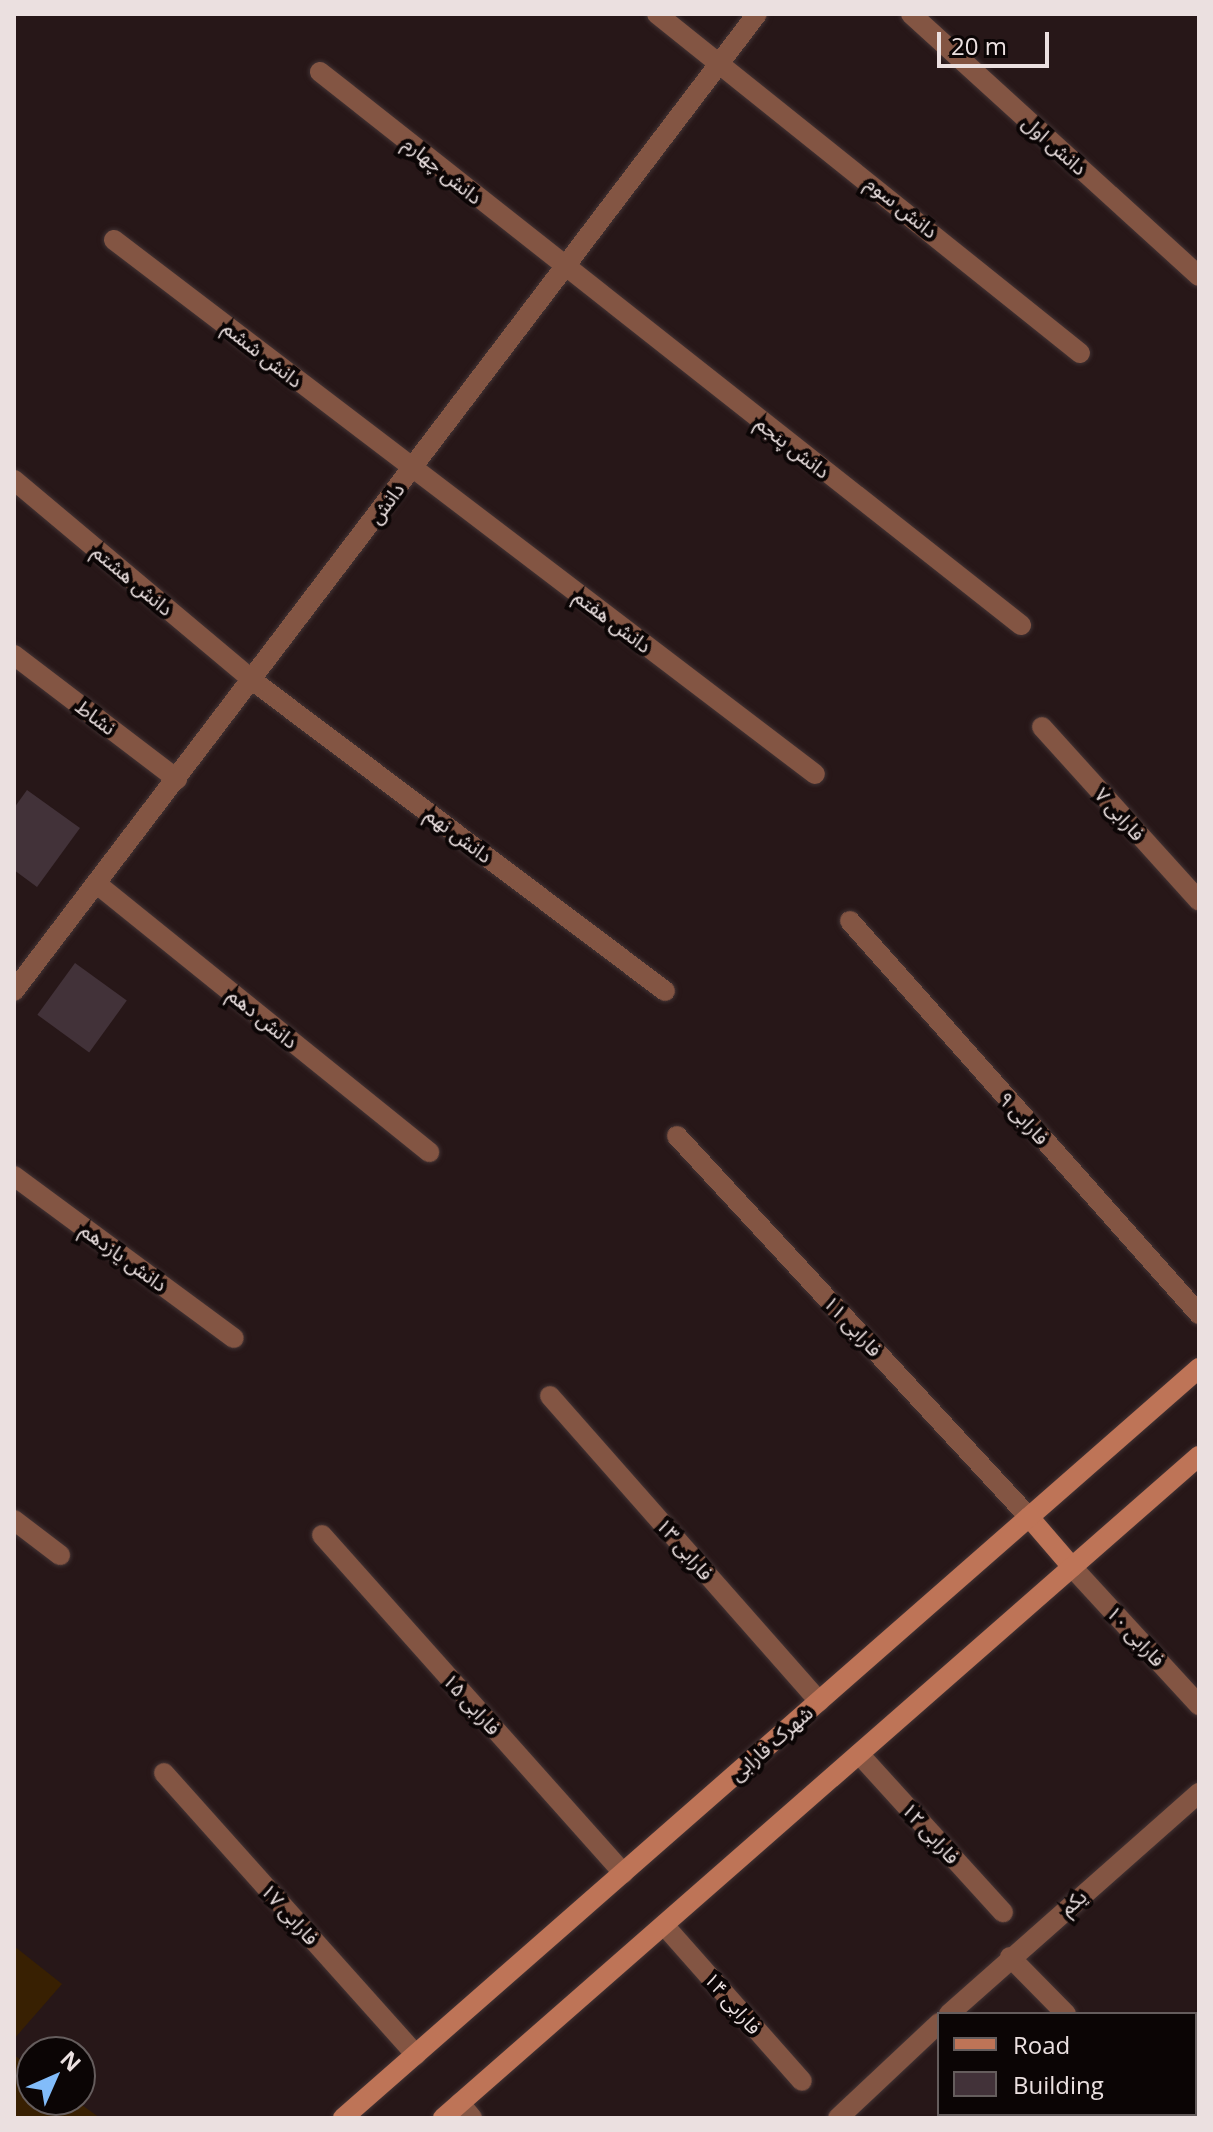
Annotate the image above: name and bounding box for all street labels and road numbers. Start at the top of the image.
street label: دانش اول [1018,110,1092,180]
street label: دانش چهارم [399,131,487,209]
street label: دانش سوم [861,171,943,243]
street label: دانش ششم [219,316,307,392]
street label: دانش پنجم [751,411,835,483]
street label: دانش [363,478,409,528]
street label: دانش هشتم [88,539,178,621]
street label: دانش هفتم [570,584,656,658]
street label: نشاط [71,694,121,740]
street label: فارابی ۷ [1090,783,1150,845]
street label: دانش نهم [421,802,497,868]
street label: دانش دهم [223,983,303,1053]
street label: فارابی ۹ [994,1087,1054,1149]
street label: دانش یازدهم [76,1218,172,1296]
street label: فارابی ۱۱ [819,1291,887,1361]
street label: فارابی ۱۳ [651,1513,719,1585]
street label: فارابی ۱۰ [1102,1601,1170,1671]
street label: فارابی ۱۵ [438,1668,506,1740]
street label: شهرک فارابی [725,1700,817,1786]
street label: فارابی ۱۲ [897,1797,965,1869]
street label: فارابی ۱۷ [256,1878,324,1950]
street label: یکم [1055,1884,1091,1920]
street label: فارابی ۱۴ [699,1967,767,2039]

